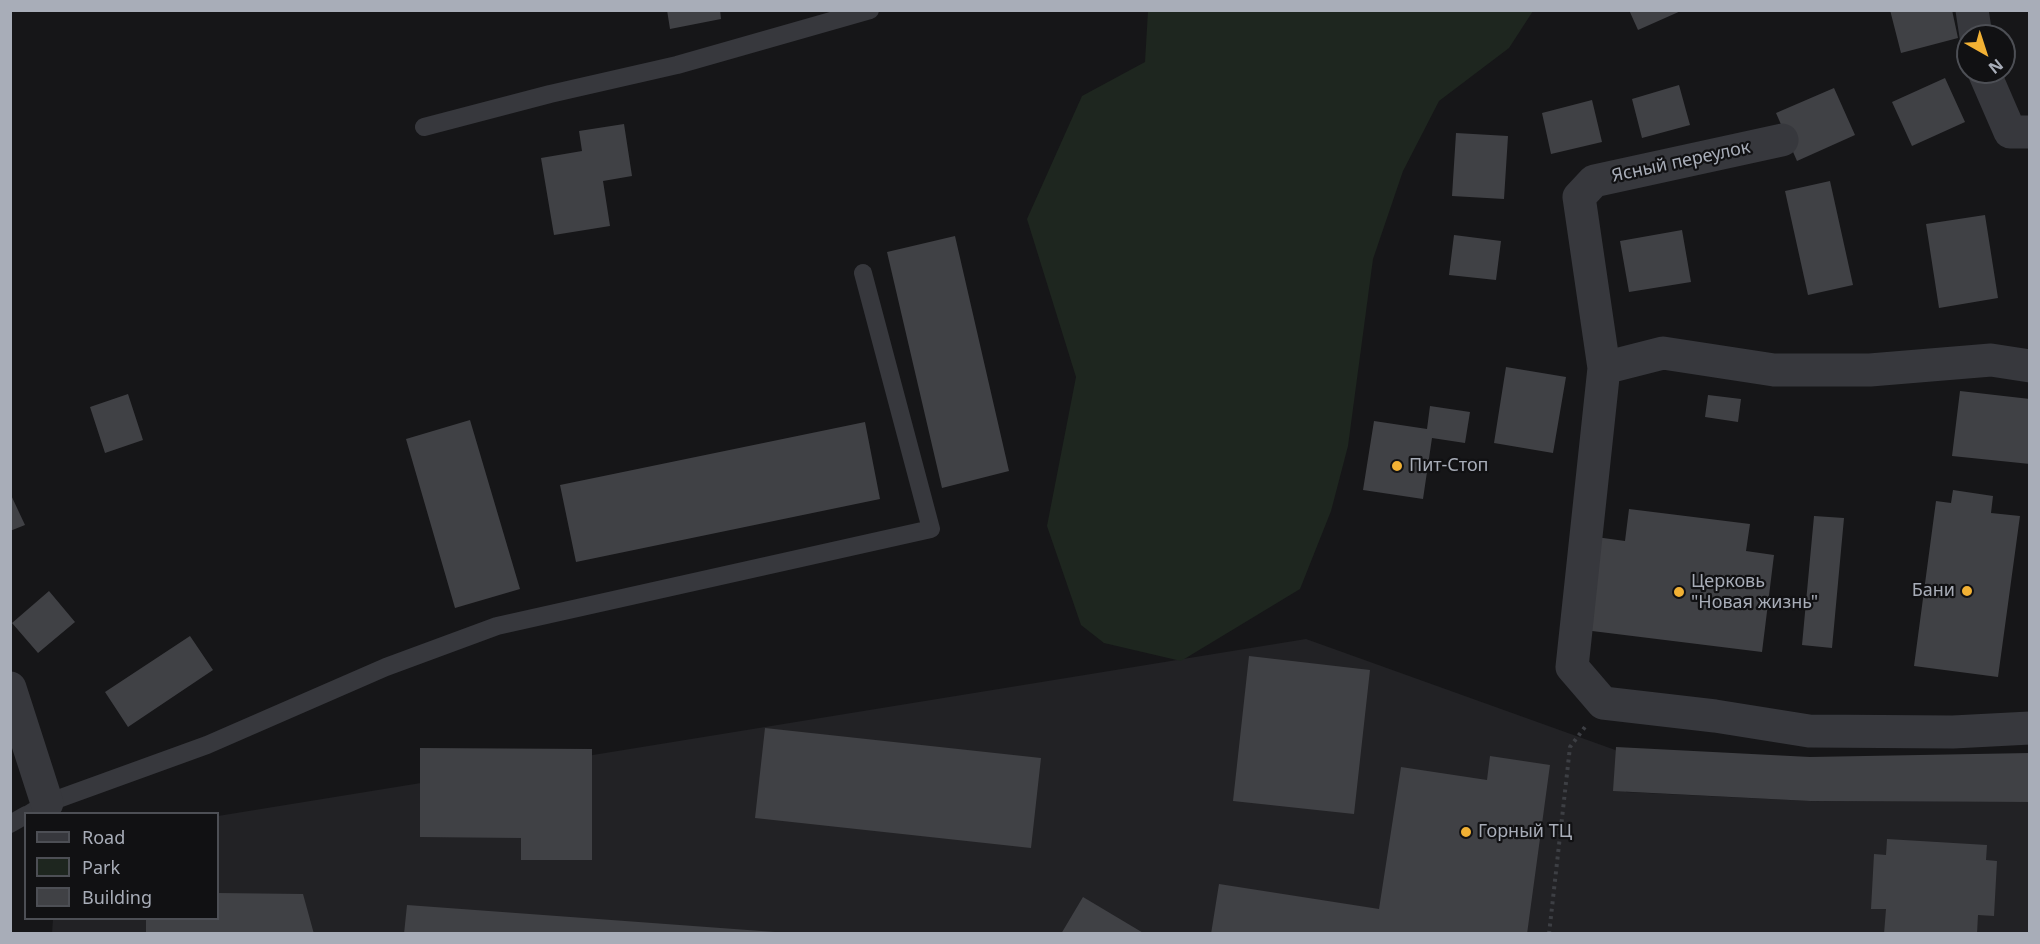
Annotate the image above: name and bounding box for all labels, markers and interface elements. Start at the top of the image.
north arrow [1956,24,2016,84]
text: N [1984,54,2008,79]
street label: Ясный переулок [1610,137,1752,187]
place label: Пит-Стоп [1409,455,1488,477]
marker: Пит-Стоп [1390,459,1404,473]
place label: Церковь "Новая жизнь" [1691,571,1818,614]
place label: Бани [1912,580,1955,602]
marker: Бани [1960,584,1974,598]
marker: Церковь "Новая жизнь" [1672,585,1686,599]
legend [24,812,219,920]
place label: Горный ТЦ [1478,821,1572,843]
text: Road [82,825,125,849]
marker: Горный ТЦ [1459,825,1473,839]
text: Park [82,855,120,879]
text: Building [82,885,152,909]

